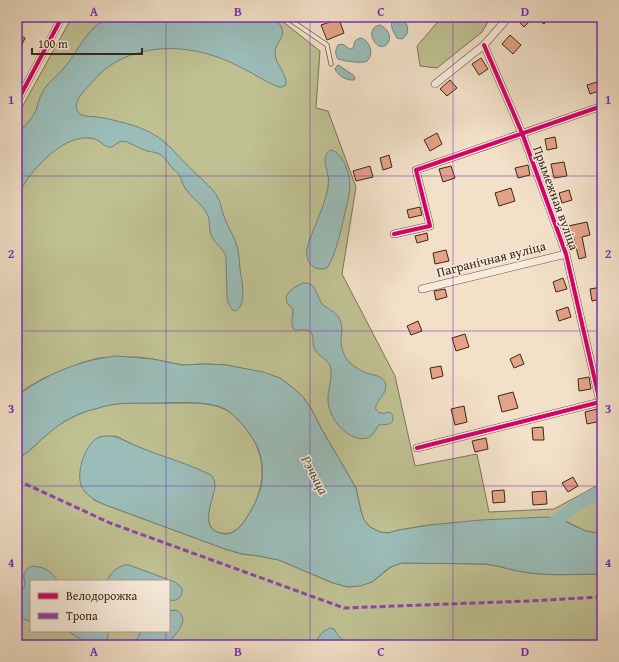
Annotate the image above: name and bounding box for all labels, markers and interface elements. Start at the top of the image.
text: A [90,2,99,21]
text: B [234,2,242,21]
text: C [377,2,385,21]
text: D [521,2,529,21]
scale bar [32,30,142,56]
text: 100 m [38,35,68,52]
text: 1 [8,90,14,109]
text: 1 [605,90,611,109]
street label: Прымежная вуліца [528,143,584,254]
street label: Пагранічная вуліца [434,236,548,282]
text: 2 [8,244,15,263]
text: 2 [605,244,612,263]
text: 3 [8,399,14,418]
text: 3 [605,399,611,418]
water label: Рэчыца [296,451,334,498]
text: 4 [8,553,15,572]
text: 4 [605,553,612,572]
legend [30,580,170,632]
text: Велодорожка [66,587,137,604]
text: Тропа [66,607,98,624]
text: A [90,642,99,661]
text: B [234,642,242,661]
text: C [377,642,385,661]
text: D [521,642,529,661]

